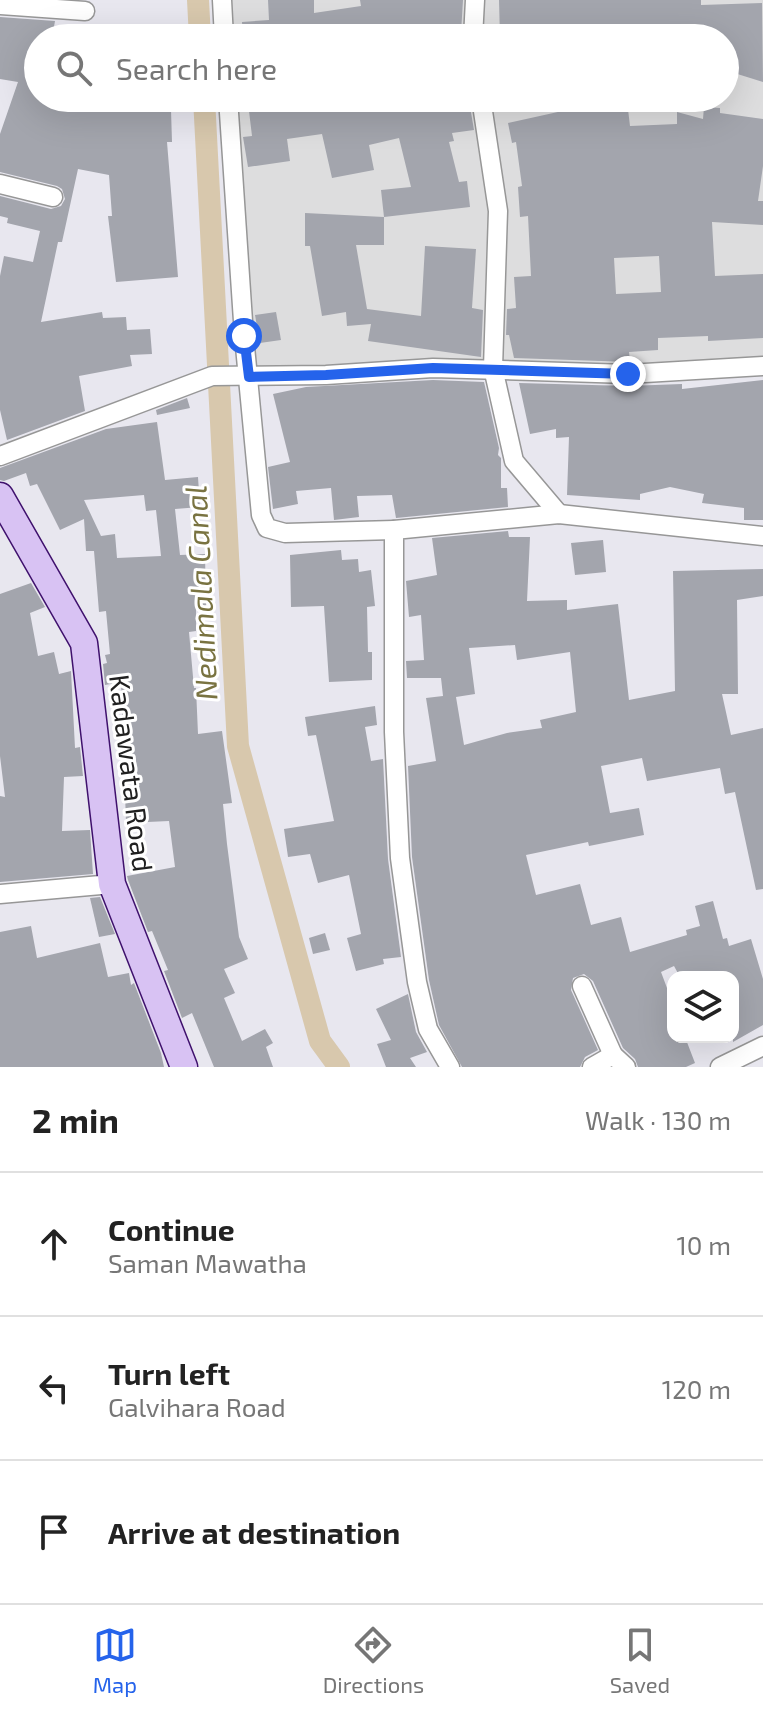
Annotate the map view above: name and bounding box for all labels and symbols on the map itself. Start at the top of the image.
route start [226,318,262,354]
route end [610,356,646,392]
water label: Nedimala Canal [176,485,224,701]
street label: Kadawata Road [103,672,161,874]

